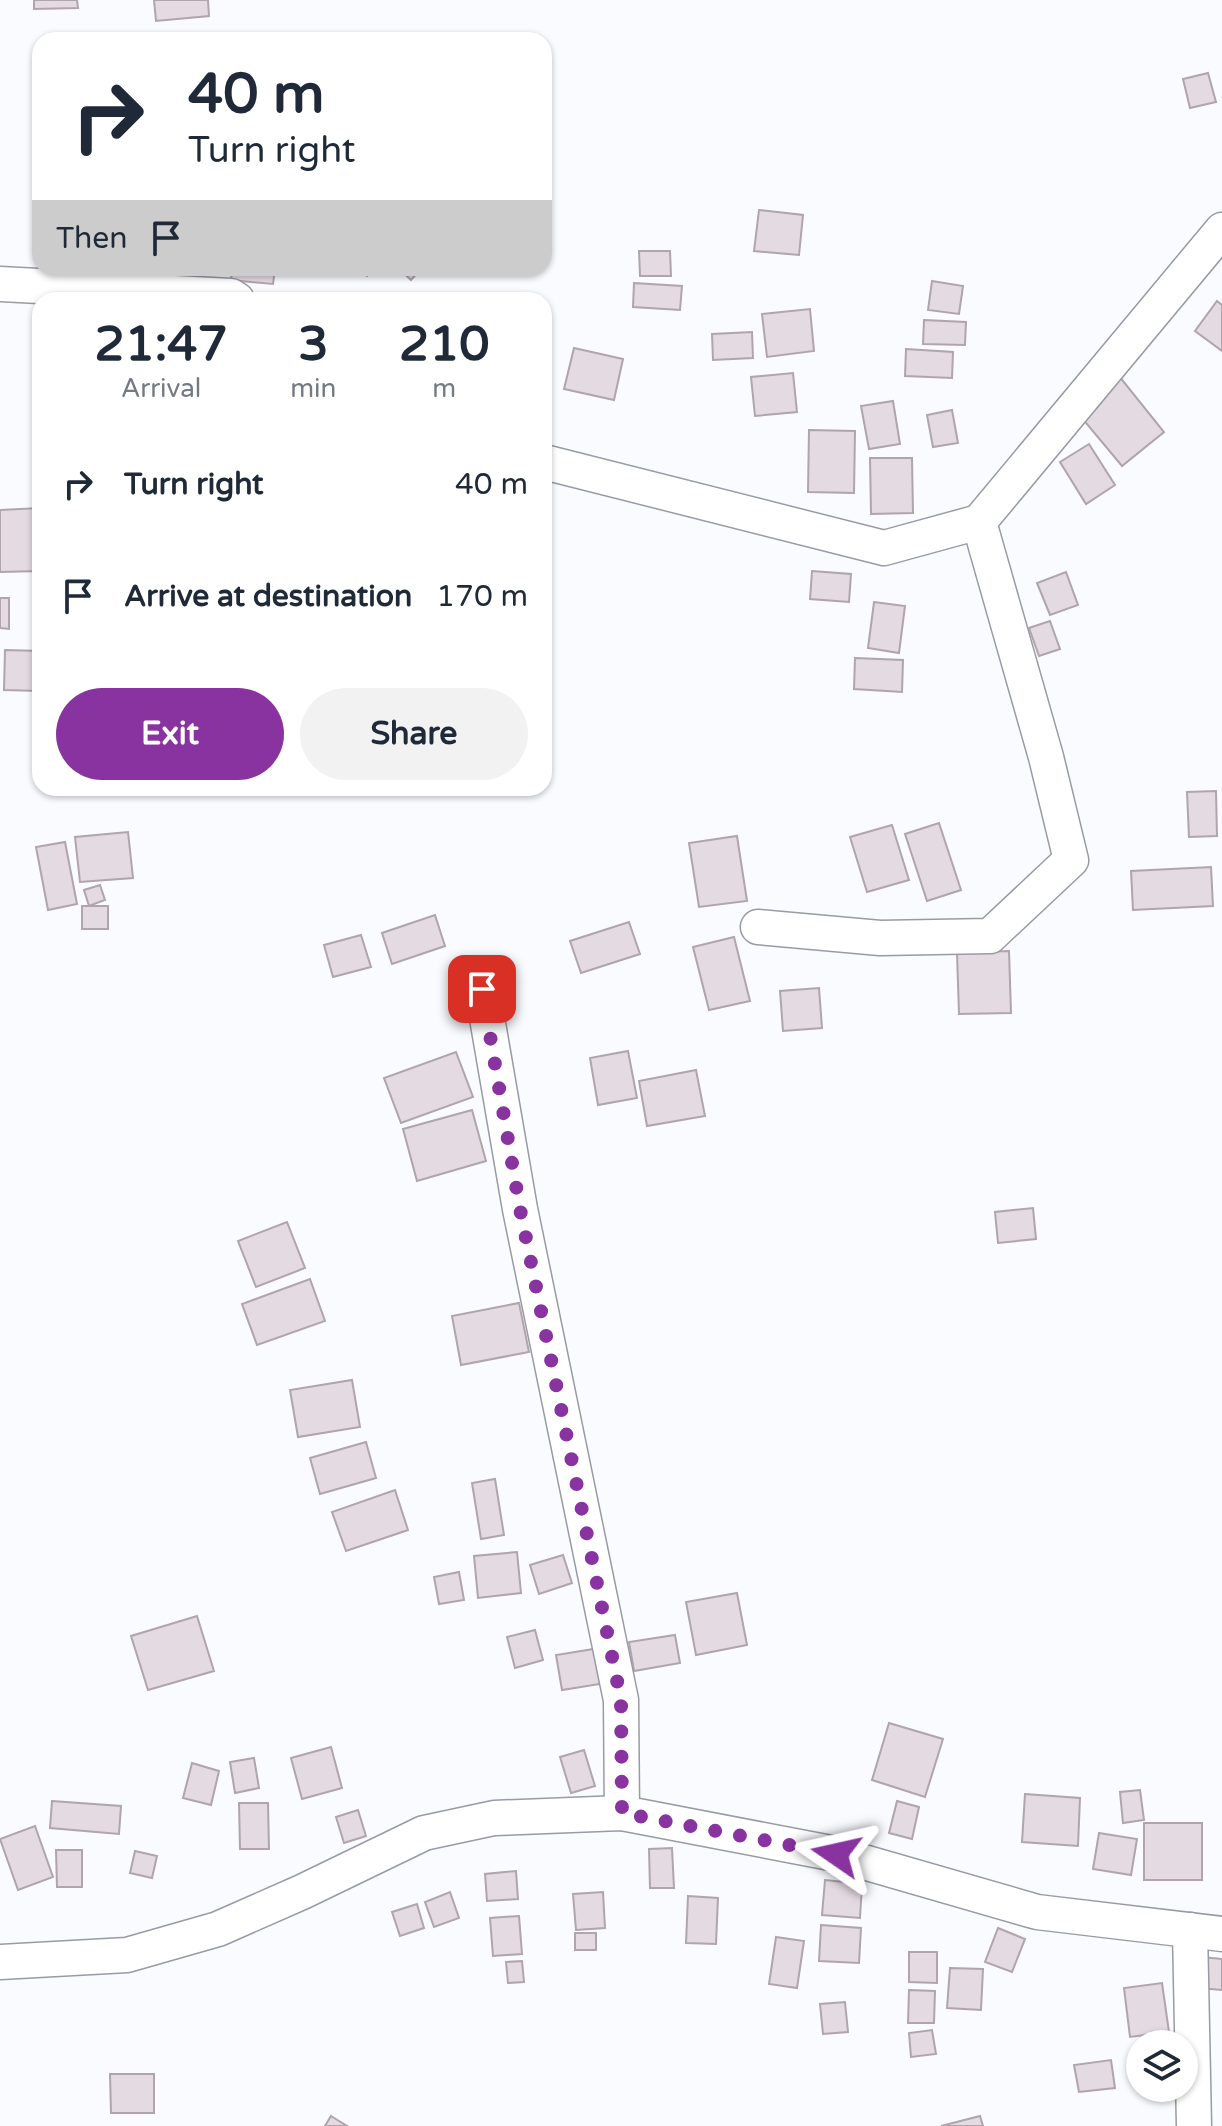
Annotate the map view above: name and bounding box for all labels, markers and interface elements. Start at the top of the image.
text: 40 m [188,61,324,128]
icon: right [56,64,160,168]
text: Turn right [188,129,355,172]
icon: arrive [144,216,188,260]
text: Then [56,220,128,257]
text: 21:47 [95,316,228,374]
text: 3 [298,316,328,374]
text: 210 [399,316,489,374]
text: Arrival [121,373,201,404]
text: min [290,373,336,404]
text: m [432,373,456,404]
icon: right [56,462,100,506]
text: Turn right [124,466,264,503]
text: 40 m [455,466,528,503]
icon: arrive [56,574,100,618]
text: Arrive at destination [124,578,412,615]
text: 170 m [436,578,528,615]
button: Exit [56,688,284,780]
button: Share [300,688,528,780]
pin [448,955,516,1023]
icon: arrive [460,967,504,1011]
position arrow [794,1812,878,1896]
map controls [1126,2030,1198,2102]
button: layers [1126,2030,1198,2102]

